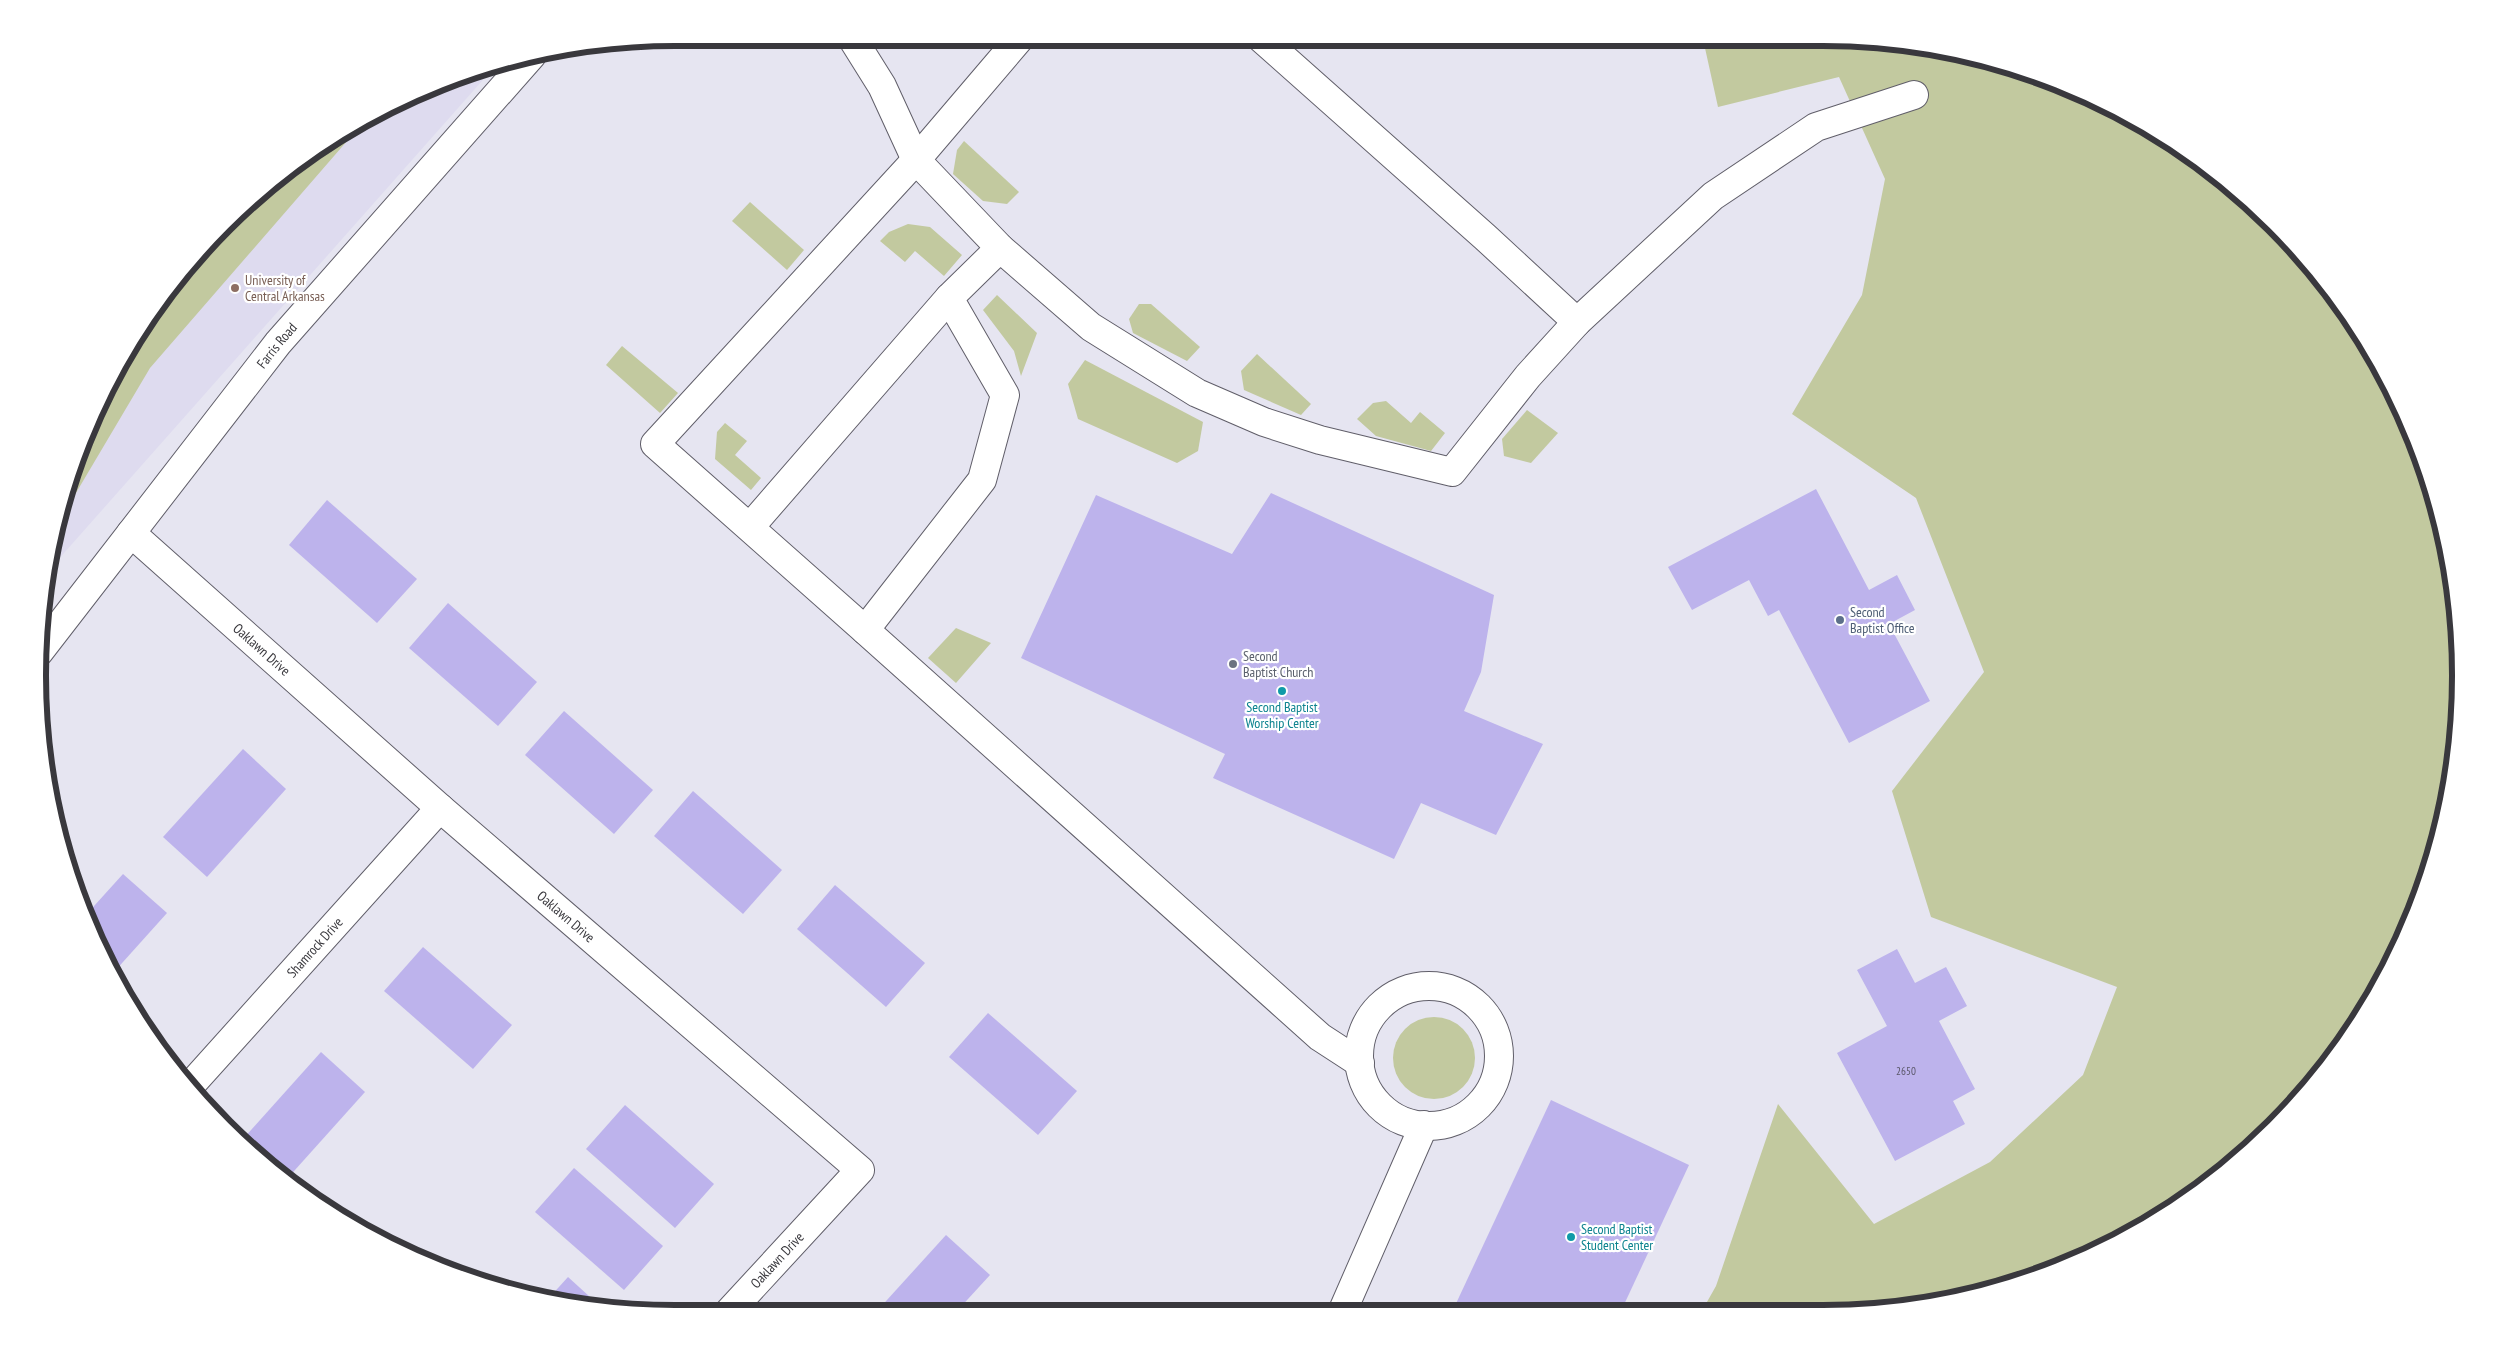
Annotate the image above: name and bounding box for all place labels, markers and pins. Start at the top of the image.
place label: University of Central Arkansas [245,271,325,305]
marker: University of Central Arkansas [229,282,241,294]
place label: Second Baptist Office [1850,603,1915,637]
marker: Second Baptist Office [1834,614,1846,626]
place label: Second Baptist Church [1243,647,1313,681]
marker: Second Baptist Church [1227,658,1239,670]
marker: Second Baptist Worship Center [1276,685,1288,697]
place label: Second Baptist Worship Center [1245,698,1319,732]
place label: Second Baptist Student Center [1581,1220,1653,1254]
marker: Second Baptist Student Center [1565,1231,1577,1243]

